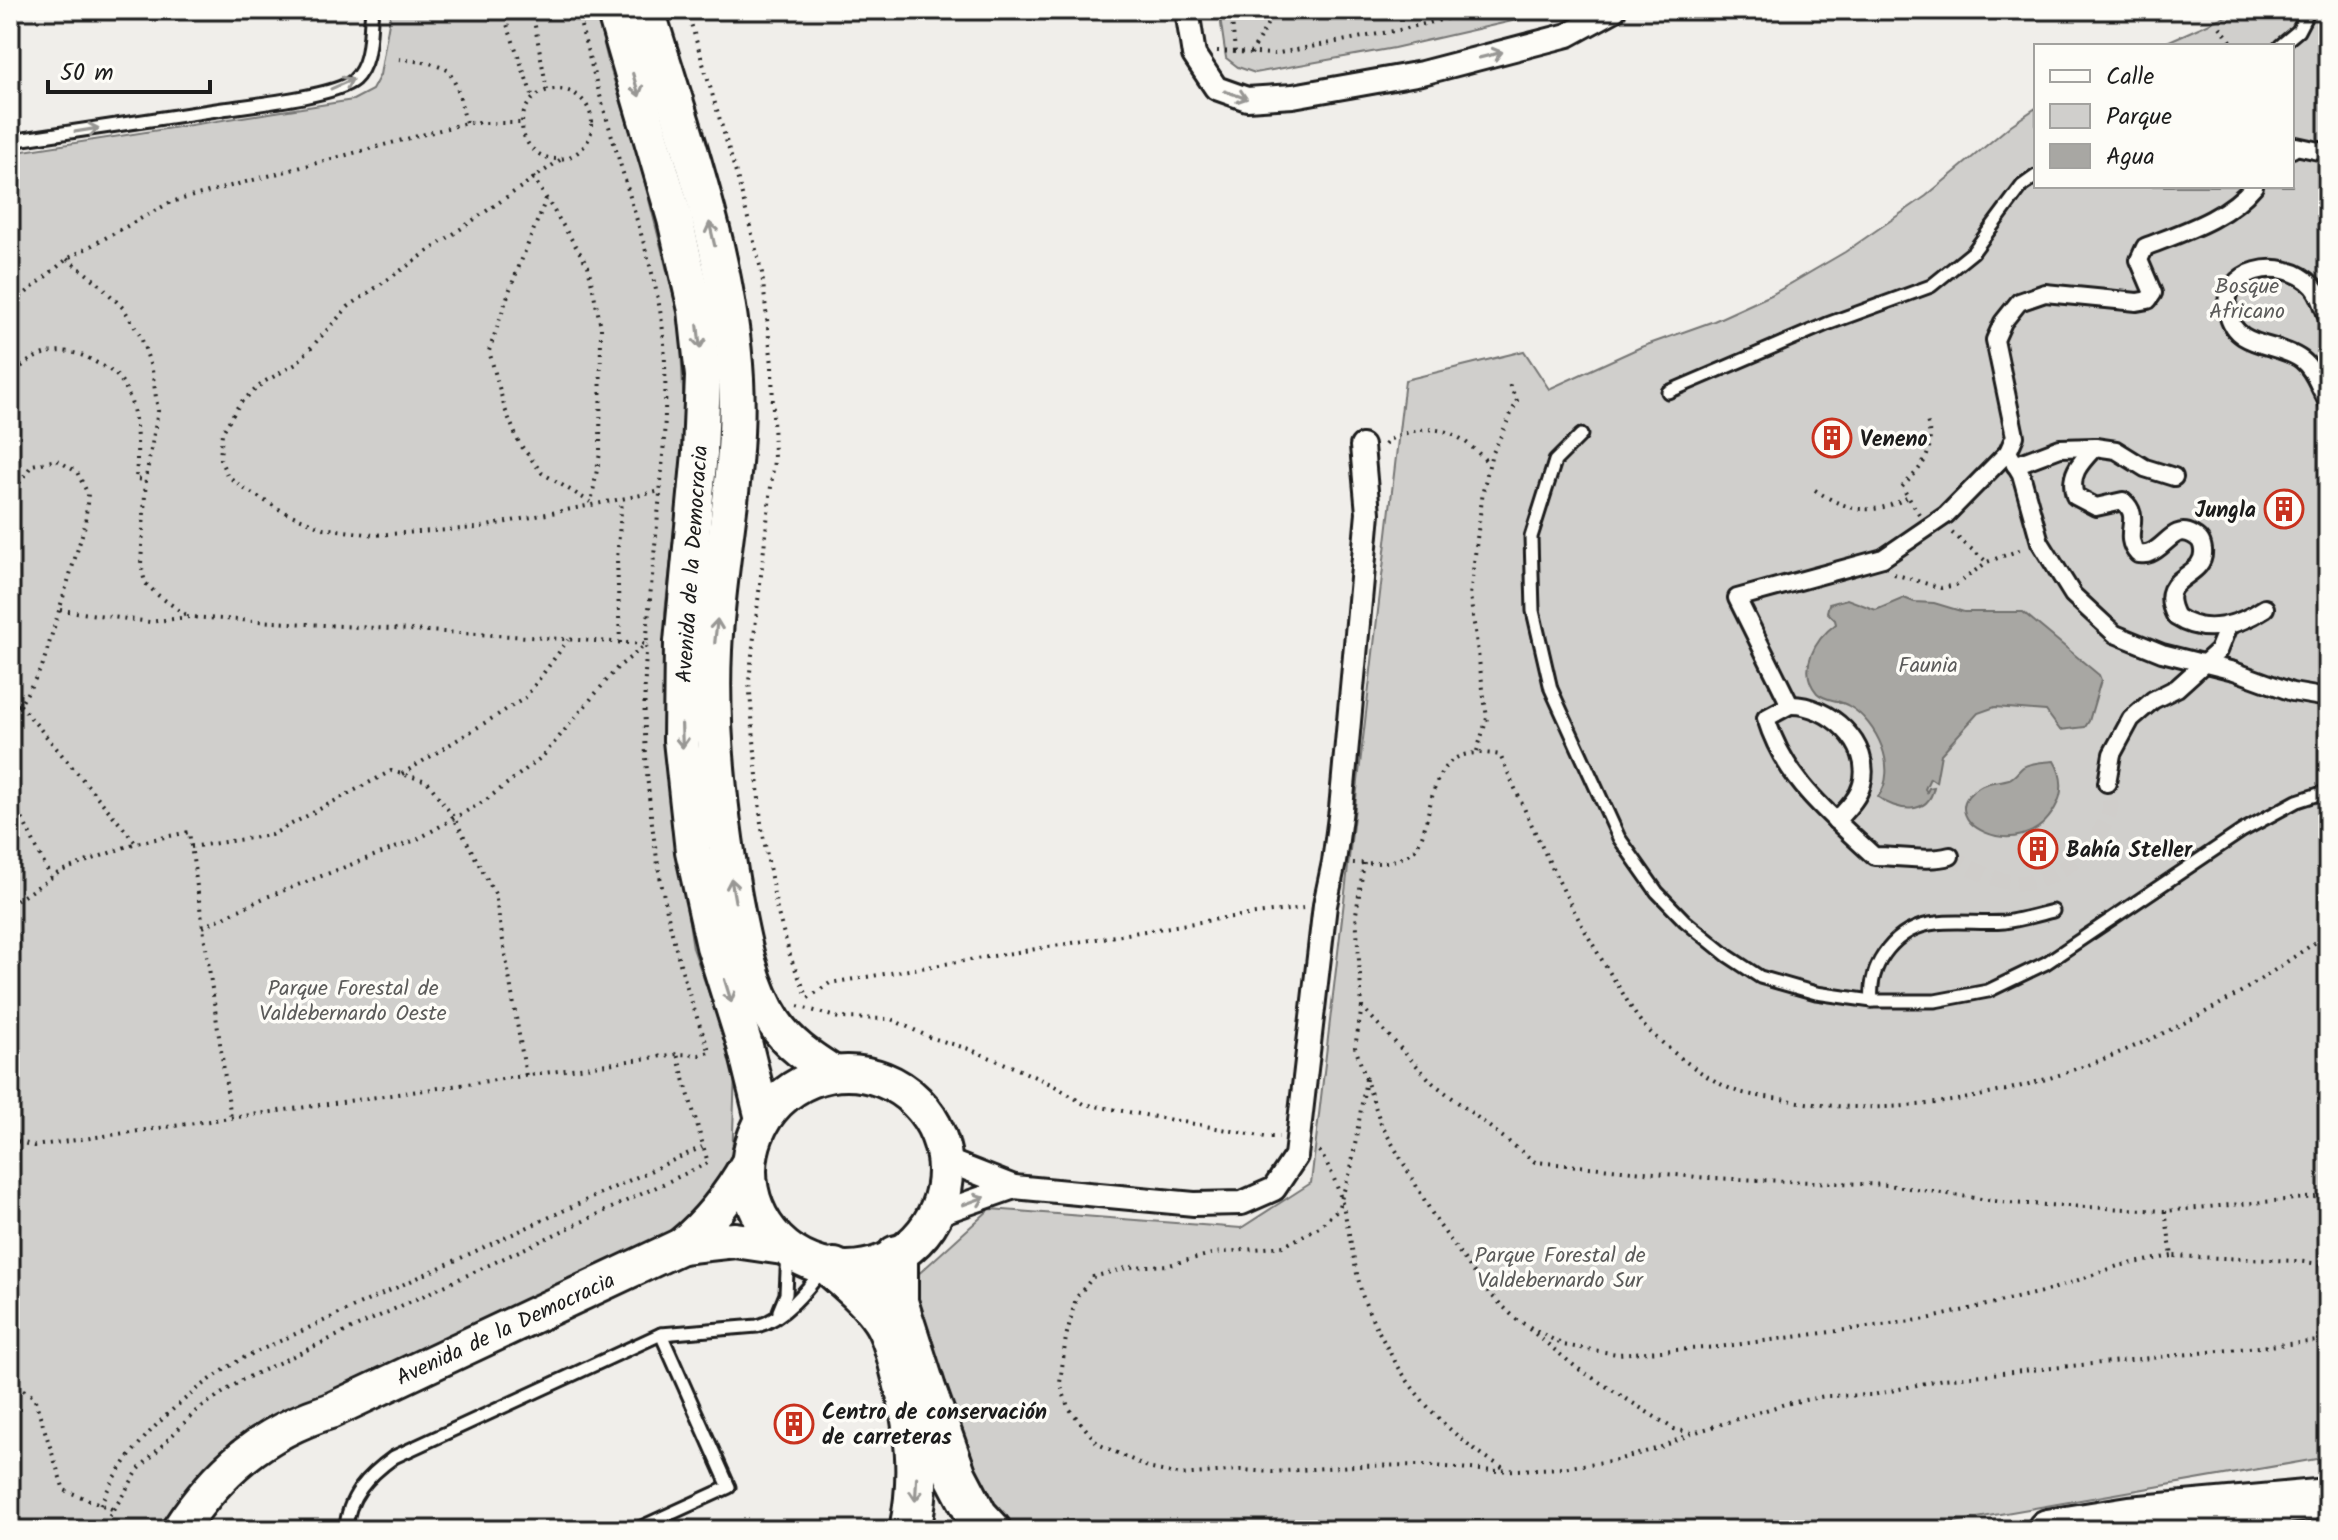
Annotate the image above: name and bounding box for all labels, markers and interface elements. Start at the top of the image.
scale bar [48,44,210,94]
legend [2034,44,2294,188]
one-way arrow [1477,47,1503,62]
text: 50 m [60,54,114,93]
text: Calle [2106,58,2154,97]
one-way arrow [629,71,644,97]
one-way arrow [330,76,354,91]
one-way arrow [1223,88,1248,103]
text: Parque [2106,98,2172,137]
one-way arrow [74,122,99,137]
text: Agua [2106,138,2155,177]
one-way arrow [704,222,719,248]
park label: Bosque Africano [2209,270,2285,330]
one-way arrow [692,323,707,350]
building icon: Veneno [1811,417,1853,459]
place label: Veneno [1860,423,1928,458]
street label: Avenida de la Democracia [668,444,719,684]
building icon: Jungla [2263,488,2305,530]
place label: Jungla [2195,494,2256,529]
one-way arrow [708,618,723,645]
park label: Faunia [1898,649,1958,684]
one-way arrow [674,722,689,749]
building icon: Bahía Steller [2017,828,2059,870]
place label: Bahía Steller [2066,834,2193,869]
one-way arrow [725,877,740,903]
park label: Parque Forestal de Valdebernardo Oeste [259,972,447,1032]
one-way arrow [721,977,736,1003]
one-way arrow [962,1193,986,1207]
park label: Parque Forestal de Valdebernardo Sur [1474,1239,1646,1299]
street label: Avenida de la Democracia [391,1264,621,1396]
place label: Centro de conservación de carreteras [822,1396,1047,1456]
building icon: Centro de conservación de carreteras [773,1403,815,1445]
one-way arrow [909,1476,924,1502]

